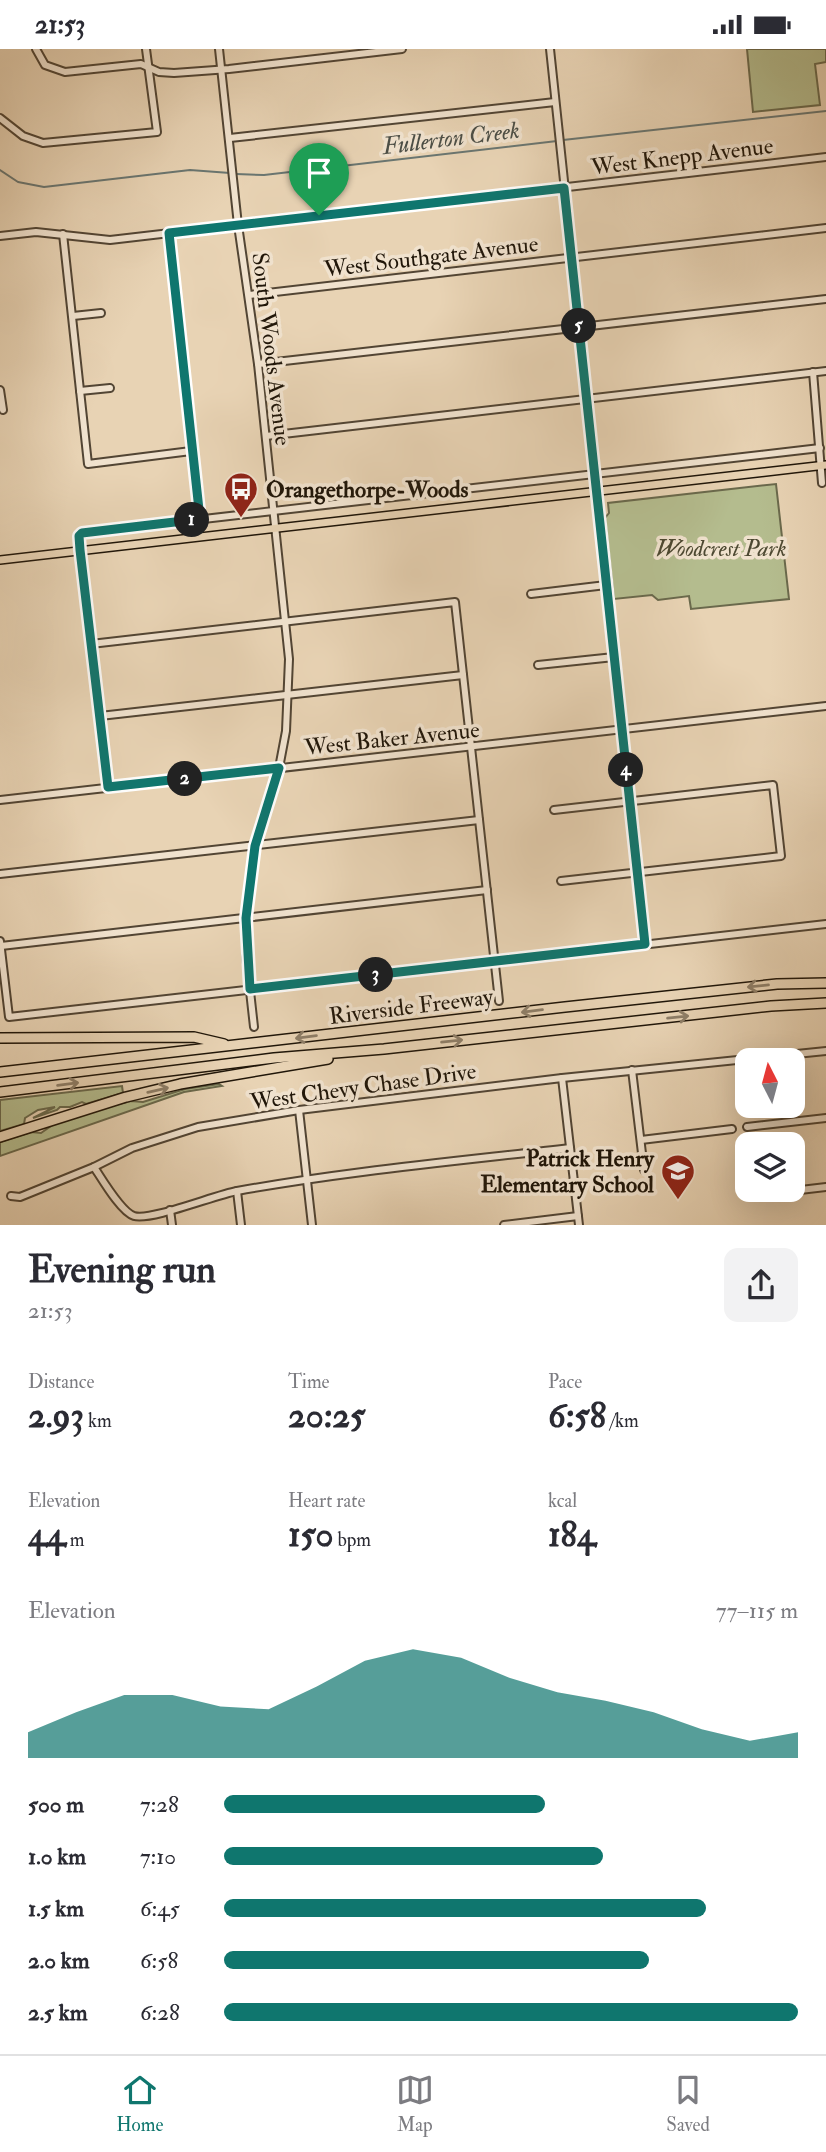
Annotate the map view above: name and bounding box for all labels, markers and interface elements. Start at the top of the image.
text: 21:53 [35,9,85,41]
water label: Fullerton Creek [380,115,521,162]
street label: West Knepp Avenue [588,131,775,183]
pin [289,143,349,215]
icon: arrive [300,154,338,192]
street label: West Southgate Avenue [321,229,540,284]
street label: South Woods Avenue [245,251,298,448]
pin: 5 [562,309,596,343]
text: 5 [574,313,583,337]
bus stop icon: Orangethorpe-Woods [222,470,260,519]
place label: Orangethorpe-Woods [266,475,468,505]
pin: 1 [174,503,210,538]
text: 1 [188,507,195,531]
park label: Woodcrest Park [655,534,787,563]
street label: West Baker Avenue [302,715,481,762]
pin: 4 [608,753,644,787]
text: 4 [620,757,631,781]
pin: 2 [168,761,202,797]
text: 2 [180,766,189,790]
pin: 3 [358,957,394,993]
text: 3 [372,962,379,986]
one-way arrow [747,980,770,993]
street label: Riverside Freeway [327,982,496,1031]
one-way arrow [521,1004,544,1017]
one-way arrow [666,1010,689,1023]
one-way arrow [295,1031,318,1044]
one-way arrow [440,1035,463,1048]
north arrow [735,1048,805,1118]
map controls [735,1048,805,1202]
street label: West Chevy Chase Drive [247,1056,478,1117]
one-way arrow [56,1077,79,1090]
one-way arrow [146,1082,169,1096]
button: layers [735,1132,805,1202]
place label: Patrick Henry Elementary School [480,1144,655,1200]
school or university icon: Patrick Henry Elementary School [659,1152,697,1201]
text: Evening run [28,1246,216,1294]
button: share [724,1248,798,1322]
text: 21:53 [28,1296,73,1325]
text: Distance [28,1370,94,1394]
text: Time [288,1370,330,1394]
text: Pace [548,1370,582,1394]
text: 2.93 [28,1394,84,1438]
text: 20:25 [288,1394,365,1438]
text: 6:58 [548,1394,606,1438]
text: km [84,1409,112,1433]
text: /km [606,1409,639,1433]
text: Elevation [28,1489,100,1513]
text: Heart rate [288,1489,365,1513]
text: kcal [548,1489,577,1513]
text: 44 [28,1513,66,1557]
text: 150 [288,1513,333,1557]
text: 184 [548,1513,596,1557]
text: m [66,1528,84,1552]
text: bpm [333,1528,371,1552]
text: Elevation [28,1596,116,1625]
text: 77–115 m [716,1596,798,1625]
text: 500 m [28,1790,84,1819]
text: 7:28 [140,1790,179,1819]
text: 1.0 km [28,1842,86,1871]
text: 7:10 [140,1842,176,1871]
text: 1.5 km [28,1894,84,1923]
text: 6:45 [140,1894,180,1923]
text: 2.0 km [28,1946,90,1975]
text: 6:58 [140,1946,178,1975]
text: 2.5 km [28,1998,88,2027]
text: 6:28 [140,1998,180,2027]
tab: Home [116,2071,163,2137]
tab: Map [396,2071,434,2137]
tab: Saved [666,2071,710,2137]

